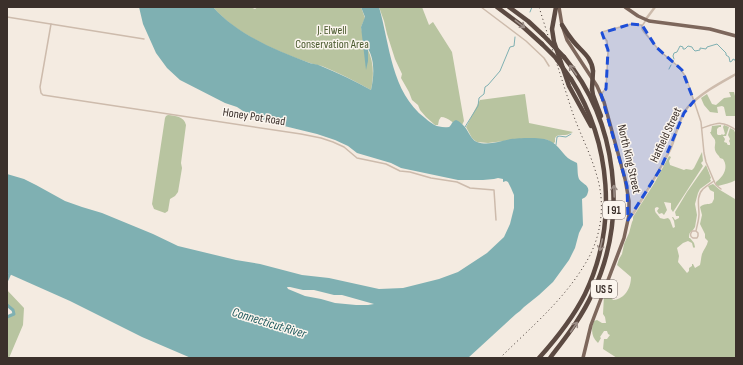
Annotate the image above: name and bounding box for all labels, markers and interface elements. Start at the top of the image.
one-way arrow [515,20,526,29]
park label: J. Elwell Conservation Area [295,23,369,52]
one-way arrow [569,64,578,75]
street label: Honey Pot Road [222,105,286,129]
street label: Hatfield Street [647,105,685,165]
street label: North King Street [614,123,644,195]
one-way arrow [610,185,617,198]
road number: I 91 [603,201,625,219]
one-way arrow [597,238,605,251]
road number: US 5 [591,280,617,298]
water label: Connecticut River [230,304,309,342]
one-way arrow [570,321,578,333]

